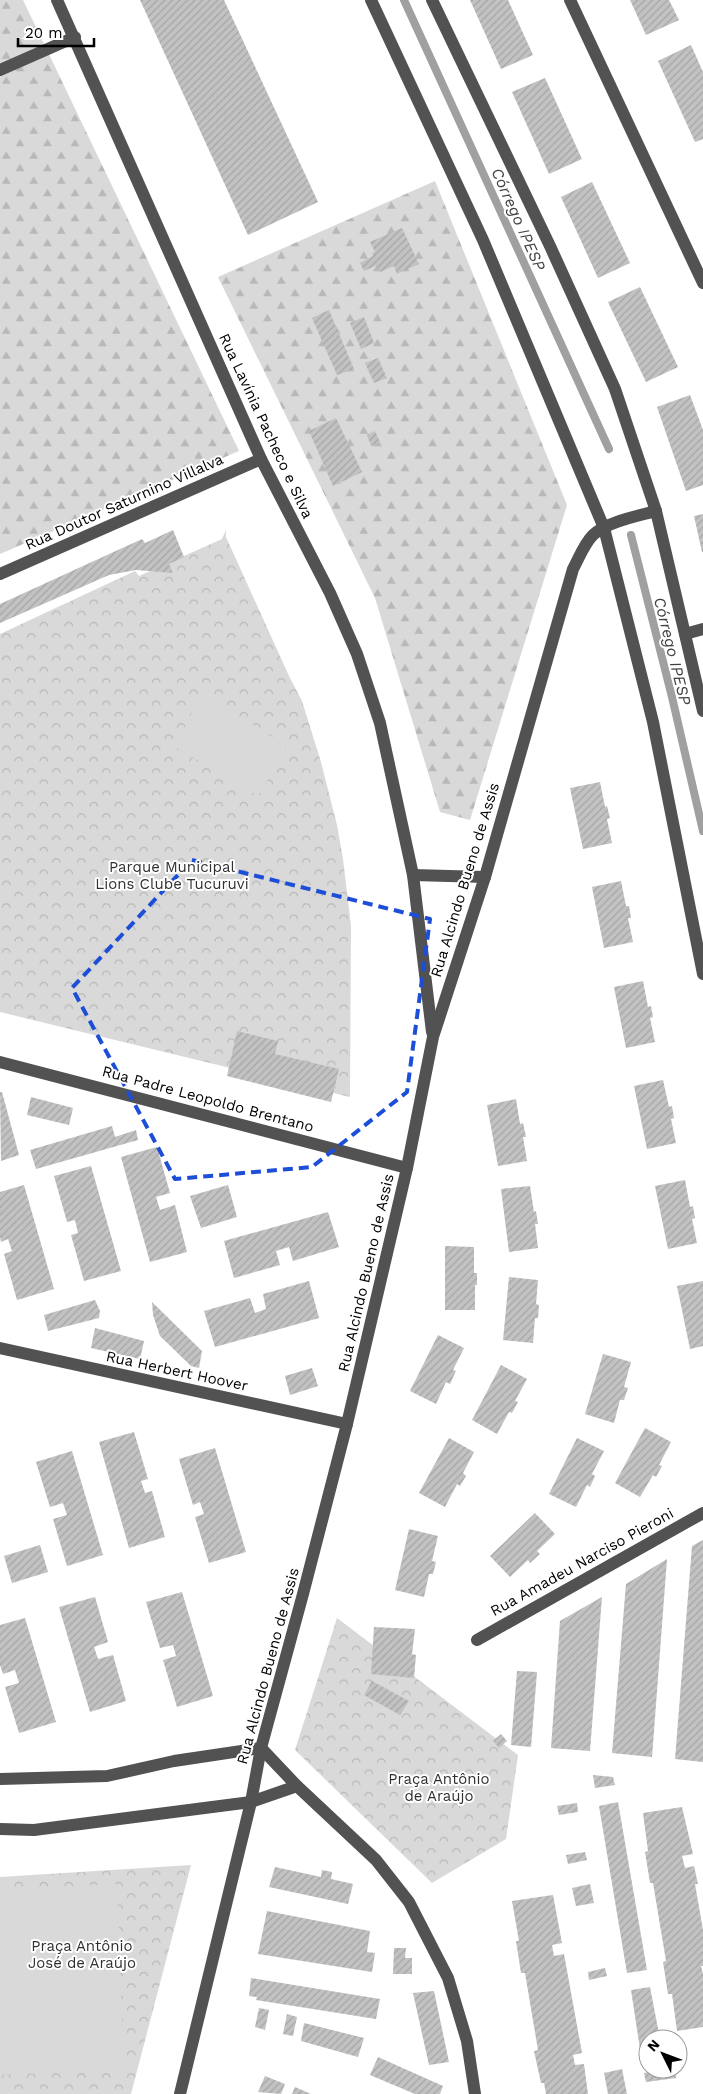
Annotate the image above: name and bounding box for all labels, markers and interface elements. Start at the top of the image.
scale bar [18,15,94,47]
text: 20 m [25,24,63,42]
water label: Córrego IPESP [487,165,550,274]
street label: Rua Lavínia Pacheco e Silva [215,331,317,522]
street label: Rua Doutor Saturnino Villalva [22,450,226,554]
water label: Córrego IPESP [650,595,695,707]
street label: Rua Alcindo Bueno de Assis [427,780,503,980]
park label: Parque Municipal Lions Clube Tucuruvi [95,858,249,893]
street label: Rua Padre Leopoldo Brentano [100,1062,316,1136]
street label: Rua Alcindo Bueno de Assis [334,1172,398,1374]
street label: Rua Herbert Hoover [104,1347,250,1395]
street label: Rua Amadeu Narciso Pieroni [487,1504,677,1620]
street label: Rua Alcindo Bueno de Assis [233,1566,303,1766]
park label: Praça Antônio de Araújo [388,1770,490,1805]
park label: Praça Antônio José de Araújo [28,1937,136,1972]
north arrow [638,2029,688,2079]
text: N [644,2036,663,2055]

